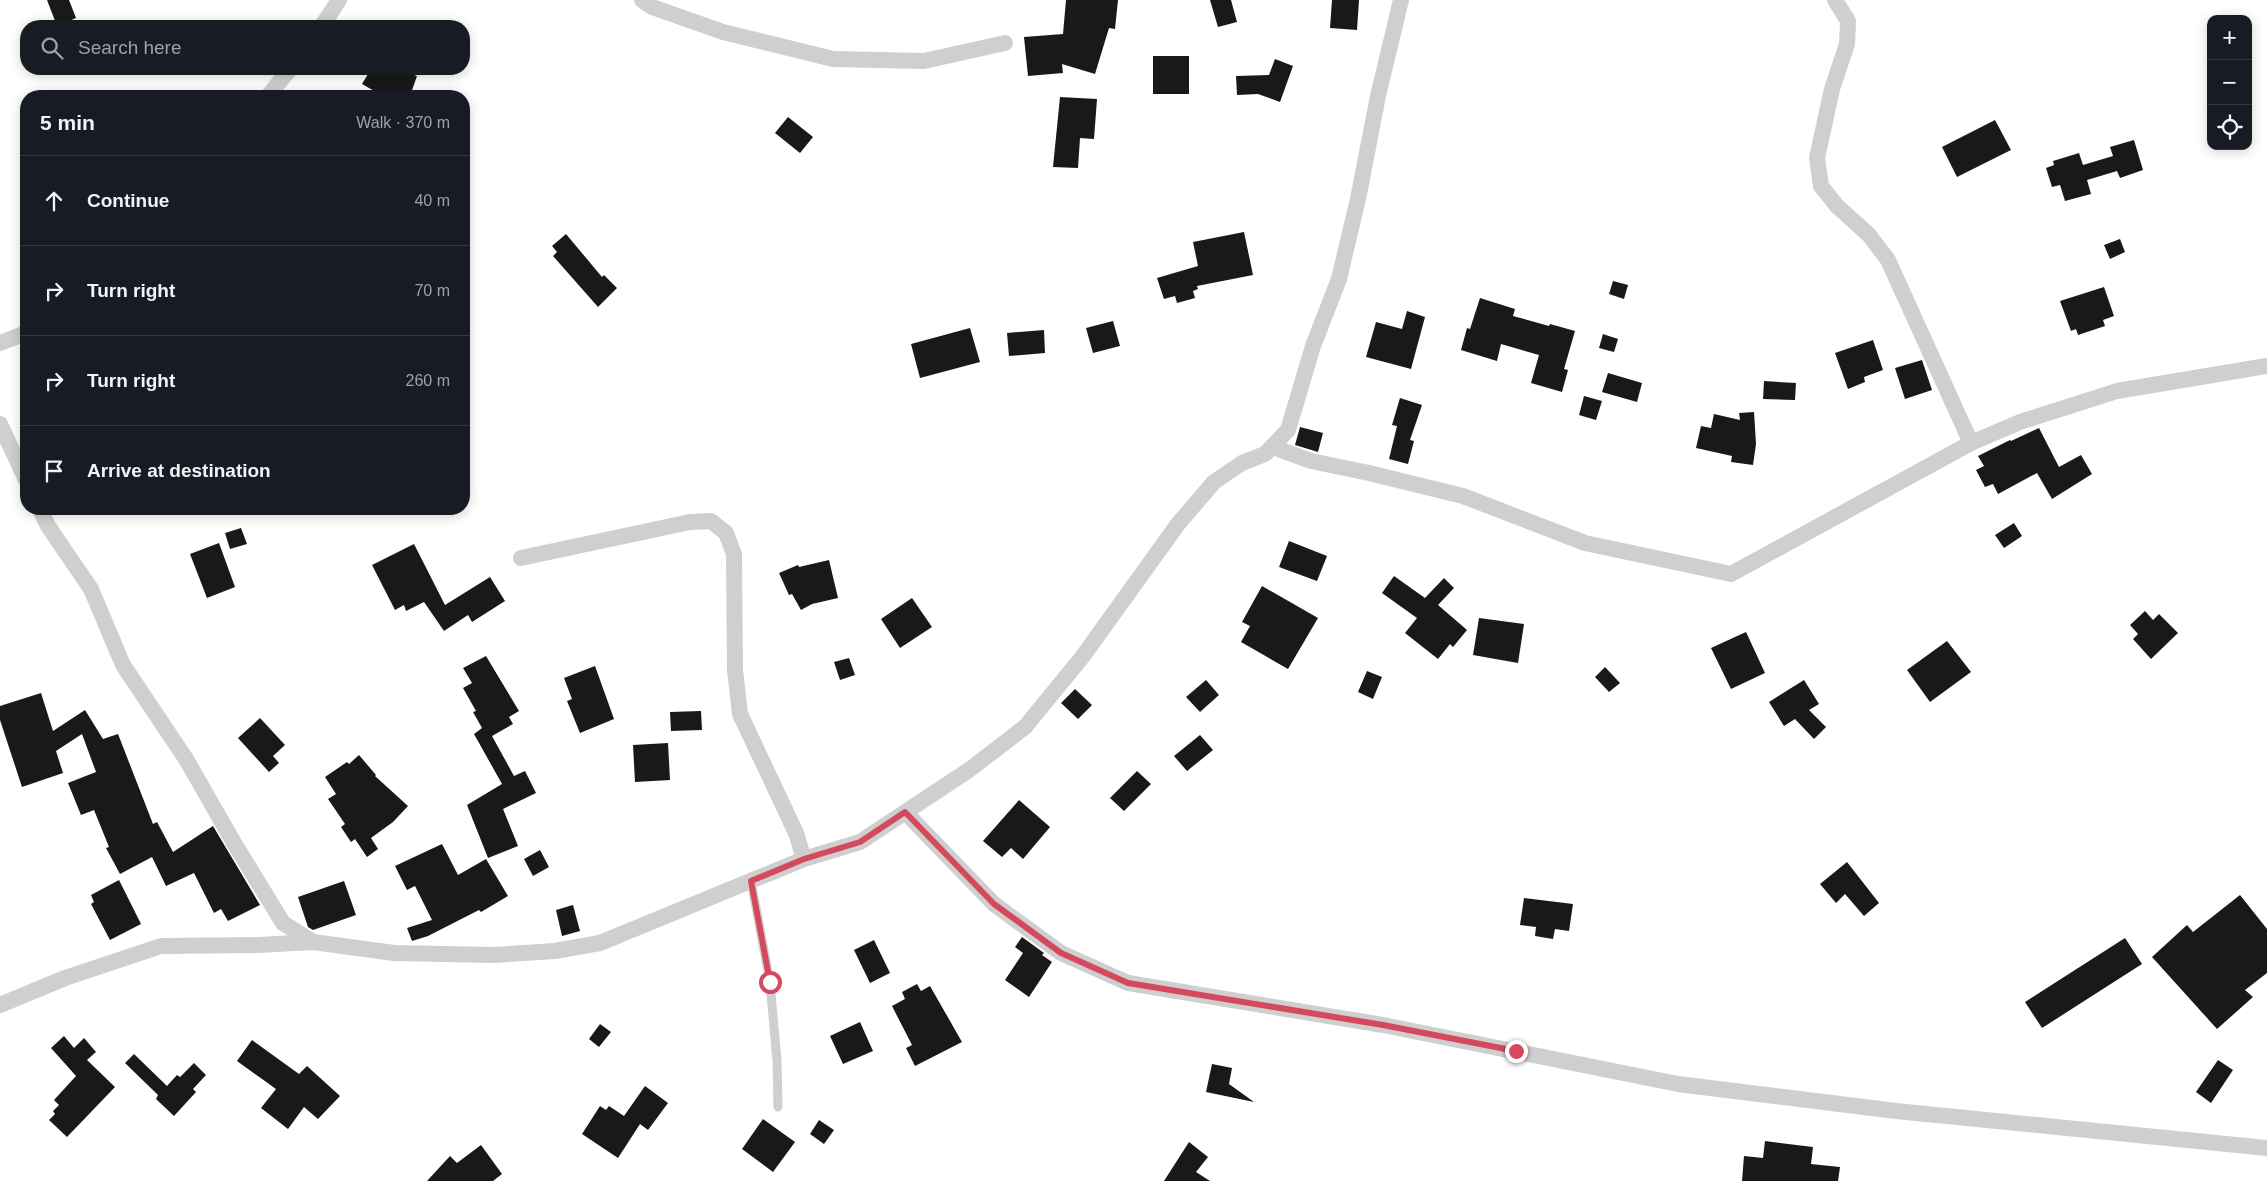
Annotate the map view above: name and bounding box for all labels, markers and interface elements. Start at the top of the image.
map controls [2207,15,2252,150]
button: + [2207,15,2252,60]
search box [20,20,470,75]
icon: search [38,34,66,62]
text: Search here [78,37,182,58]
button: − [2207,60,2252,105]
button: locate [2207,105,2252,150]
text: 5 min [40,111,95,134]
text: Walk · 370 m [356,114,450,131]
icon: ahead [40,187,68,215]
text: Continue [87,190,169,211]
text: 40 m [414,192,450,209]
icon: right [40,277,68,305]
text: Turn right [87,280,175,301]
text: 70 m [414,282,450,299]
icon: right [40,367,68,395]
text: Turn right [87,370,175,391]
text: 260 m [406,372,450,389]
icon: arrive [40,457,68,485]
text: Arrive at destination [87,460,271,481]
route start [759,971,782,994]
route end [1505,1040,1528,1063]

